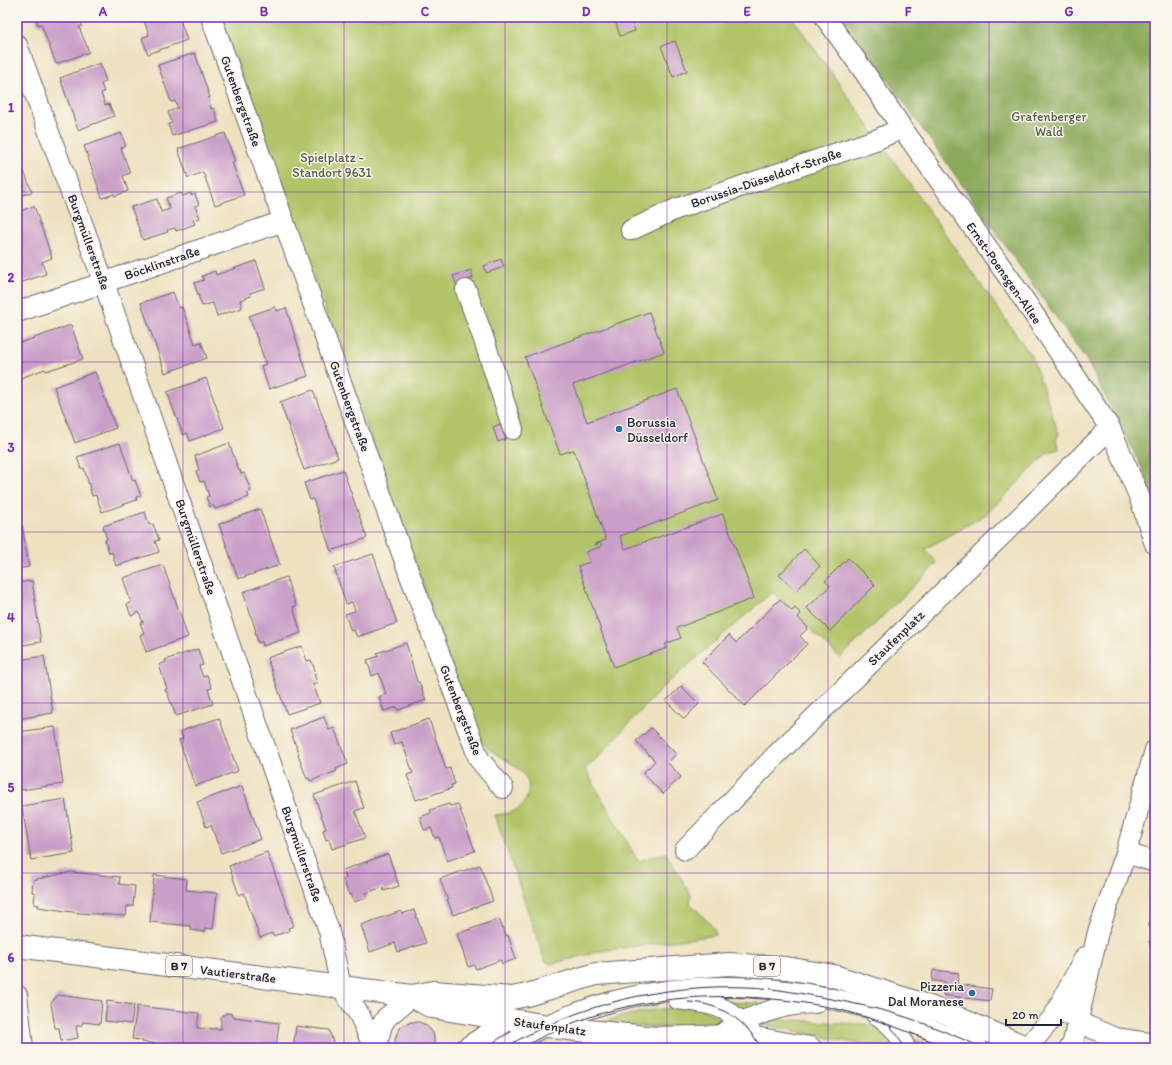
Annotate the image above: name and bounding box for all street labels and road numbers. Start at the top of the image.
street label: Gutenbergstraße [218,54,264,148]
street label: Borussia-Düsseldorf-Straße [689,145,843,211]
street label: Burgmüllerstraße [65,192,113,292]
street label: Ernst-Poensgen-Allee [963,219,1045,327]
street label: Böcklinstraße [122,243,202,283]
street label: Gutenbergstraße [327,359,373,453]
street label: Burgmüllerstraße [173,497,219,597]
street label: Staufenplatz [865,607,927,669]
street label: Gutenbergstraße [437,663,485,757]
street label: Burgmüllerstraße [279,804,325,904]
road number: B 7 [166,956,192,976]
road number: B 7 [754,956,780,976]
street label: Vautierstraße [199,962,277,986]
street label: Staufenplatz [513,1014,587,1038]

